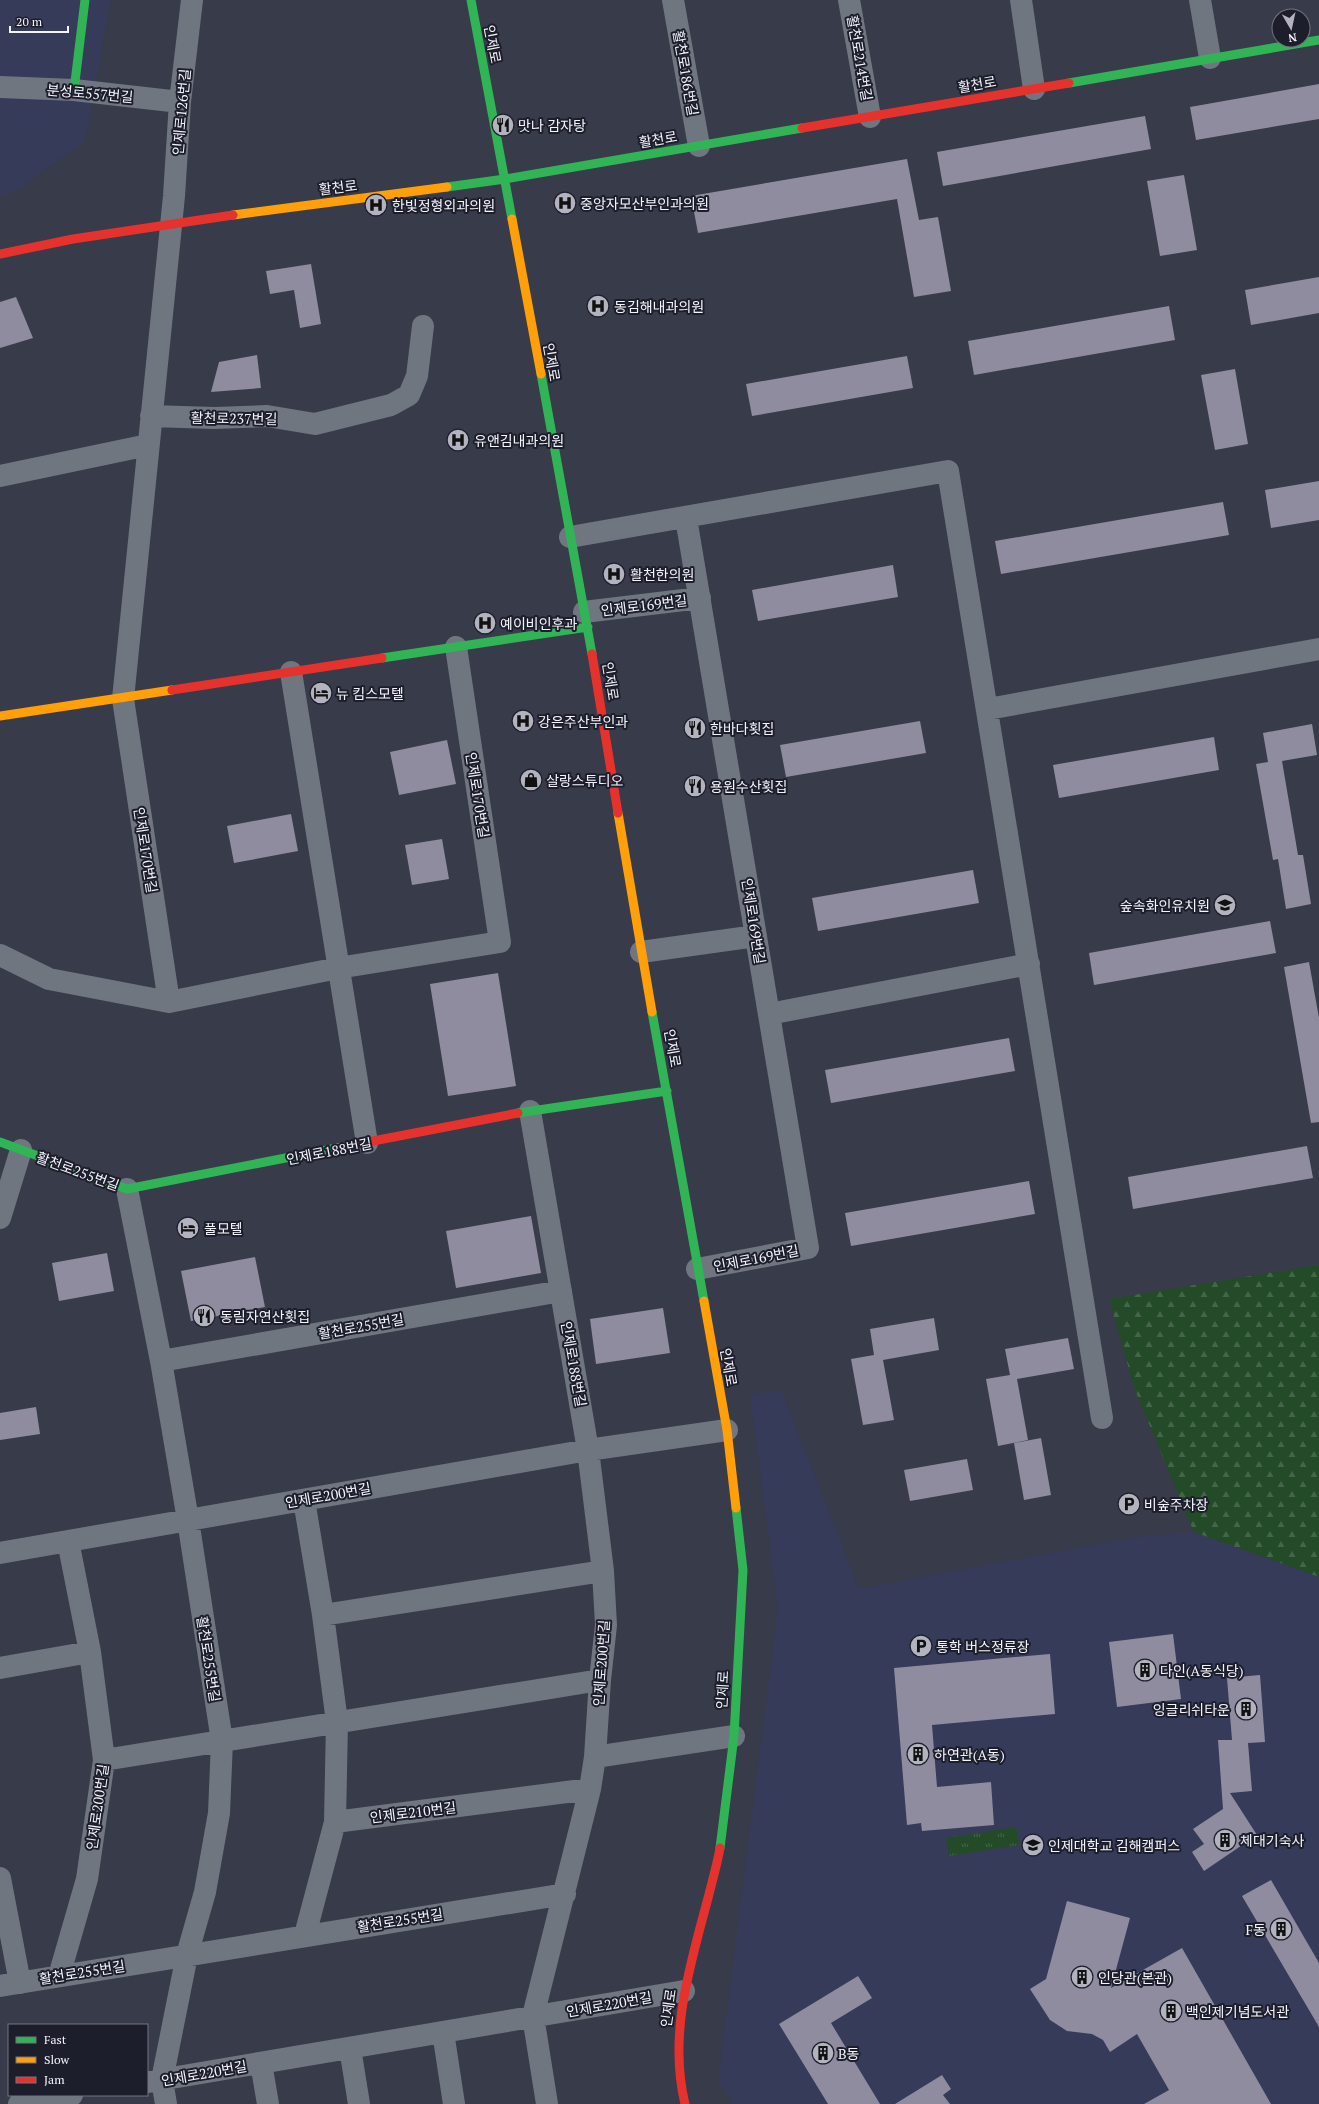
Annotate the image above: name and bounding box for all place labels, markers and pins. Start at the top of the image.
restaurant icon: 맛나 감자탕 [490,112,516,138]
place label: 맛나 감자탕 [518,116,586,135]
hospital icon: 중앙자모산부인과의원 [552,190,578,216]
hospital icon: 한빛정형외과의원 [363,192,389,218]
place label: 중앙자모산부인과의원 [580,194,709,213]
place label: 한빛정형외과의원 [392,196,495,215]
hospital icon: 동김해내과의원 [585,293,611,319]
place label: 동김해내과의원 [614,297,704,316]
hospital icon: 유앤김내과의원 [445,427,471,453]
place label: 유앤김내과의원 [474,431,564,450]
hospital icon: 활천한의원 [601,561,627,587]
place label: 활천한의원 [630,565,694,584]
hospital icon: 예이비인후과 [472,610,498,636]
place label: 예이비인후과 [500,614,577,633]
hotel icon: 뉴 킴스모텔 [308,680,334,706]
place label: 뉴 킴스모텔 [336,684,404,703]
hospital icon: 강은주산부인과 [510,708,536,734]
place label: 강은주산부인과 [538,712,628,731]
restaurant icon: 한바다횟집 [682,715,708,741]
place label: 한바다횟집 [710,719,774,738]
shop icon: 살랑스튜디오 [518,767,544,793]
place label: 살랑스튜디오 [546,771,623,790]
restaurant icon: 용원수산횟집 [682,773,708,799]
place label: 용원수산횟집 [710,777,787,796]
school or university icon: 숲속화인유치원 [1212,892,1238,918]
place label: 숲속화인유치원 [1120,896,1210,915]
hotel icon: 풀모텔 [175,1215,201,1241]
place label: 풀모텔 [204,1219,243,1238]
restaurant icon: 동림자연산횟집 [191,1303,217,1329]
place label: 동림자연산횟집 [220,1307,310,1326]
parking icon: 비숲주차장 [1116,1491,1142,1517]
place label: 비숲주차장 [1144,1495,1209,1514]
parking icon: 통학 버스정류장 [908,1633,934,1659]
place label: 통학 버스정류장 [936,1637,1030,1656]
building icon: 다인(A동식당) [1132,1657,1158,1683]
place label: 다인(A동식당) [1160,1661,1244,1680]
building icon: 잉글리쉬타운 [1233,1696,1259,1722]
place label: 잉글리쉬타운 [1153,1700,1230,1719]
building icon: 하연관(A동) [905,1741,931,1767]
place label: 하연관(A동) [934,1745,1005,1764]
building icon: 체대기숙사 [1212,1827,1238,1853]
place label: 체대기숙사 [1240,1831,1305,1850]
school or university icon: 인제대학교 김해캠퍼스 [1020,1832,1046,1858]
place label: 인제대학교 김해캠퍼스 [1048,1836,1180,1855]
building icon: F동 [1268,1916,1294,1942]
place label: F동 [1246,1920,1266,1939]
building icon: 인당관(본관) [1069,1964,1095,1990]
place label: 인당관(본관) [1098,1968,1172,1987]
building icon: 백인제기념도서관 [1158,1998,1184,2024]
place label: 백인제기념도서관 [1186,2002,1289,2021]
building icon: B동 [810,2040,836,2066]
place label: B동 [838,2044,860,2063]

